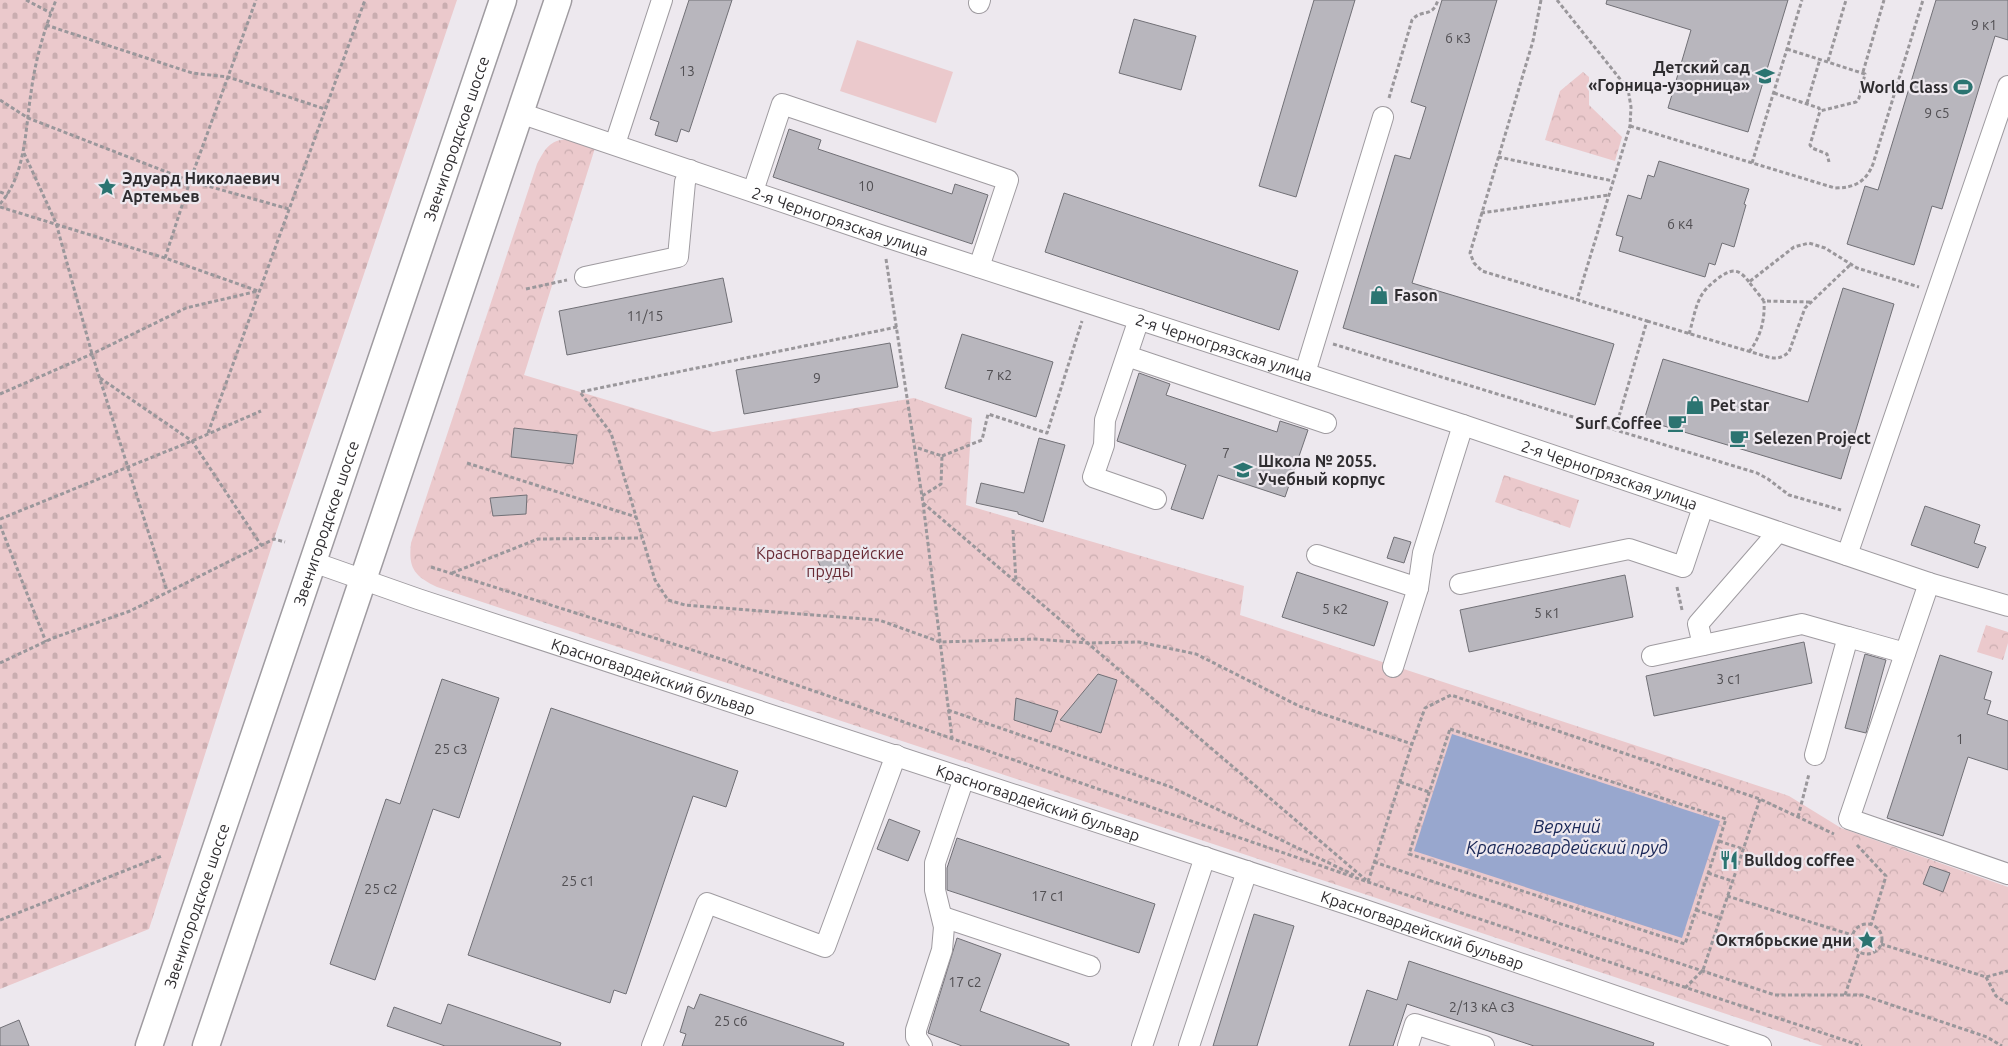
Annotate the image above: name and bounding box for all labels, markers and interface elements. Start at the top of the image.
house number: 9 к1 [1971,17,1997,33]
house number: 6 к3 [1445,30,1471,46]
street label: Звенигородское шоссе [420,54,492,223]
place label: Детский сад «Горница-узорница» [1588,58,1751,94]
house number: 13 [679,63,695,79]
school or university icon: Детский сад «Горница-узорница» [1754,65,1776,87]
sports icon: World Class [1952,76,1974,98]
place label: World Class [1860,78,1948,96]
house number: 9 с5 [1924,105,1950,121]
place label: Эдуард Николаевич Артемьев [122,169,280,205]
place icon: Эдуард Николаевич Артемьев [96,176,118,198]
house number: 10 [858,178,874,194]
street label: 2-я Черногрязская улица [750,183,931,259]
house number: 6 к4 [1667,216,1693,232]
shop icon: Fason [1368,284,1390,306]
place label: Fason [1394,286,1438,304]
house number: 11/15 [627,308,663,324]
street label: 2-я Черногрязская улица [1133,310,1315,384]
house number: 7 к2 [986,367,1012,383]
house number: 9 [813,370,821,386]
shop icon: Pet star [1684,394,1706,416]
place label: Pet star [1710,396,1770,414]
cafe icon: Surf Coffee [1666,412,1688,434]
place label: Surf Coffee [1575,414,1662,432]
cafe icon: Selezen Project [1728,427,1750,449]
place label: Selezen Project [1754,429,1871,447]
street label: 2-я Черногрязская улица [1519,436,1700,513]
street label: Звенигородское шоссе [290,438,362,608]
house number: 7 [1222,445,1230,461]
place label: Школа № 2055. Учебный корпус [1258,452,1385,488]
school or university icon: Школа № 2055. Учебный корпус [1232,459,1254,481]
park label: Красногвардейские пруды [756,544,904,580]
house number: 5 к2 [1322,601,1348,617]
house number: 5 к1 [1534,605,1560,621]
street label: Красногвардейский бульвар [549,634,758,718]
house number: 3 с1 [1716,671,1742,687]
house number: 1 [1956,731,1964,747]
house number: 25 с3 [434,741,468,757]
street label: Красногвардейский бульвар [934,761,1142,844]
water label: Верхний Красногвардейский пруд [1466,816,1668,857]
street label: Звенигородское шоссе [160,821,233,991]
restaurant icon: Bulldog coffee [1718,849,1740,871]
place label: Bulldog coffee [1744,851,1855,869]
house number: 25 с1 [561,873,595,889]
house number: 25 с2 [364,881,398,897]
street label: Красногвардейский бульвар [1319,887,1526,973]
house number: 17 с1 [1031,888,1065,904]
place icon: Октябрьские дни [1856,929,1878,951]
place label: Октябрьские дни [1715,931,1852,949]
house number: 17 с2 [948,974,982,990]
house number: 2/13 кА с3 [1449,999,1515,1015]
house number: 25 с6 [714,1013,748,1029]

